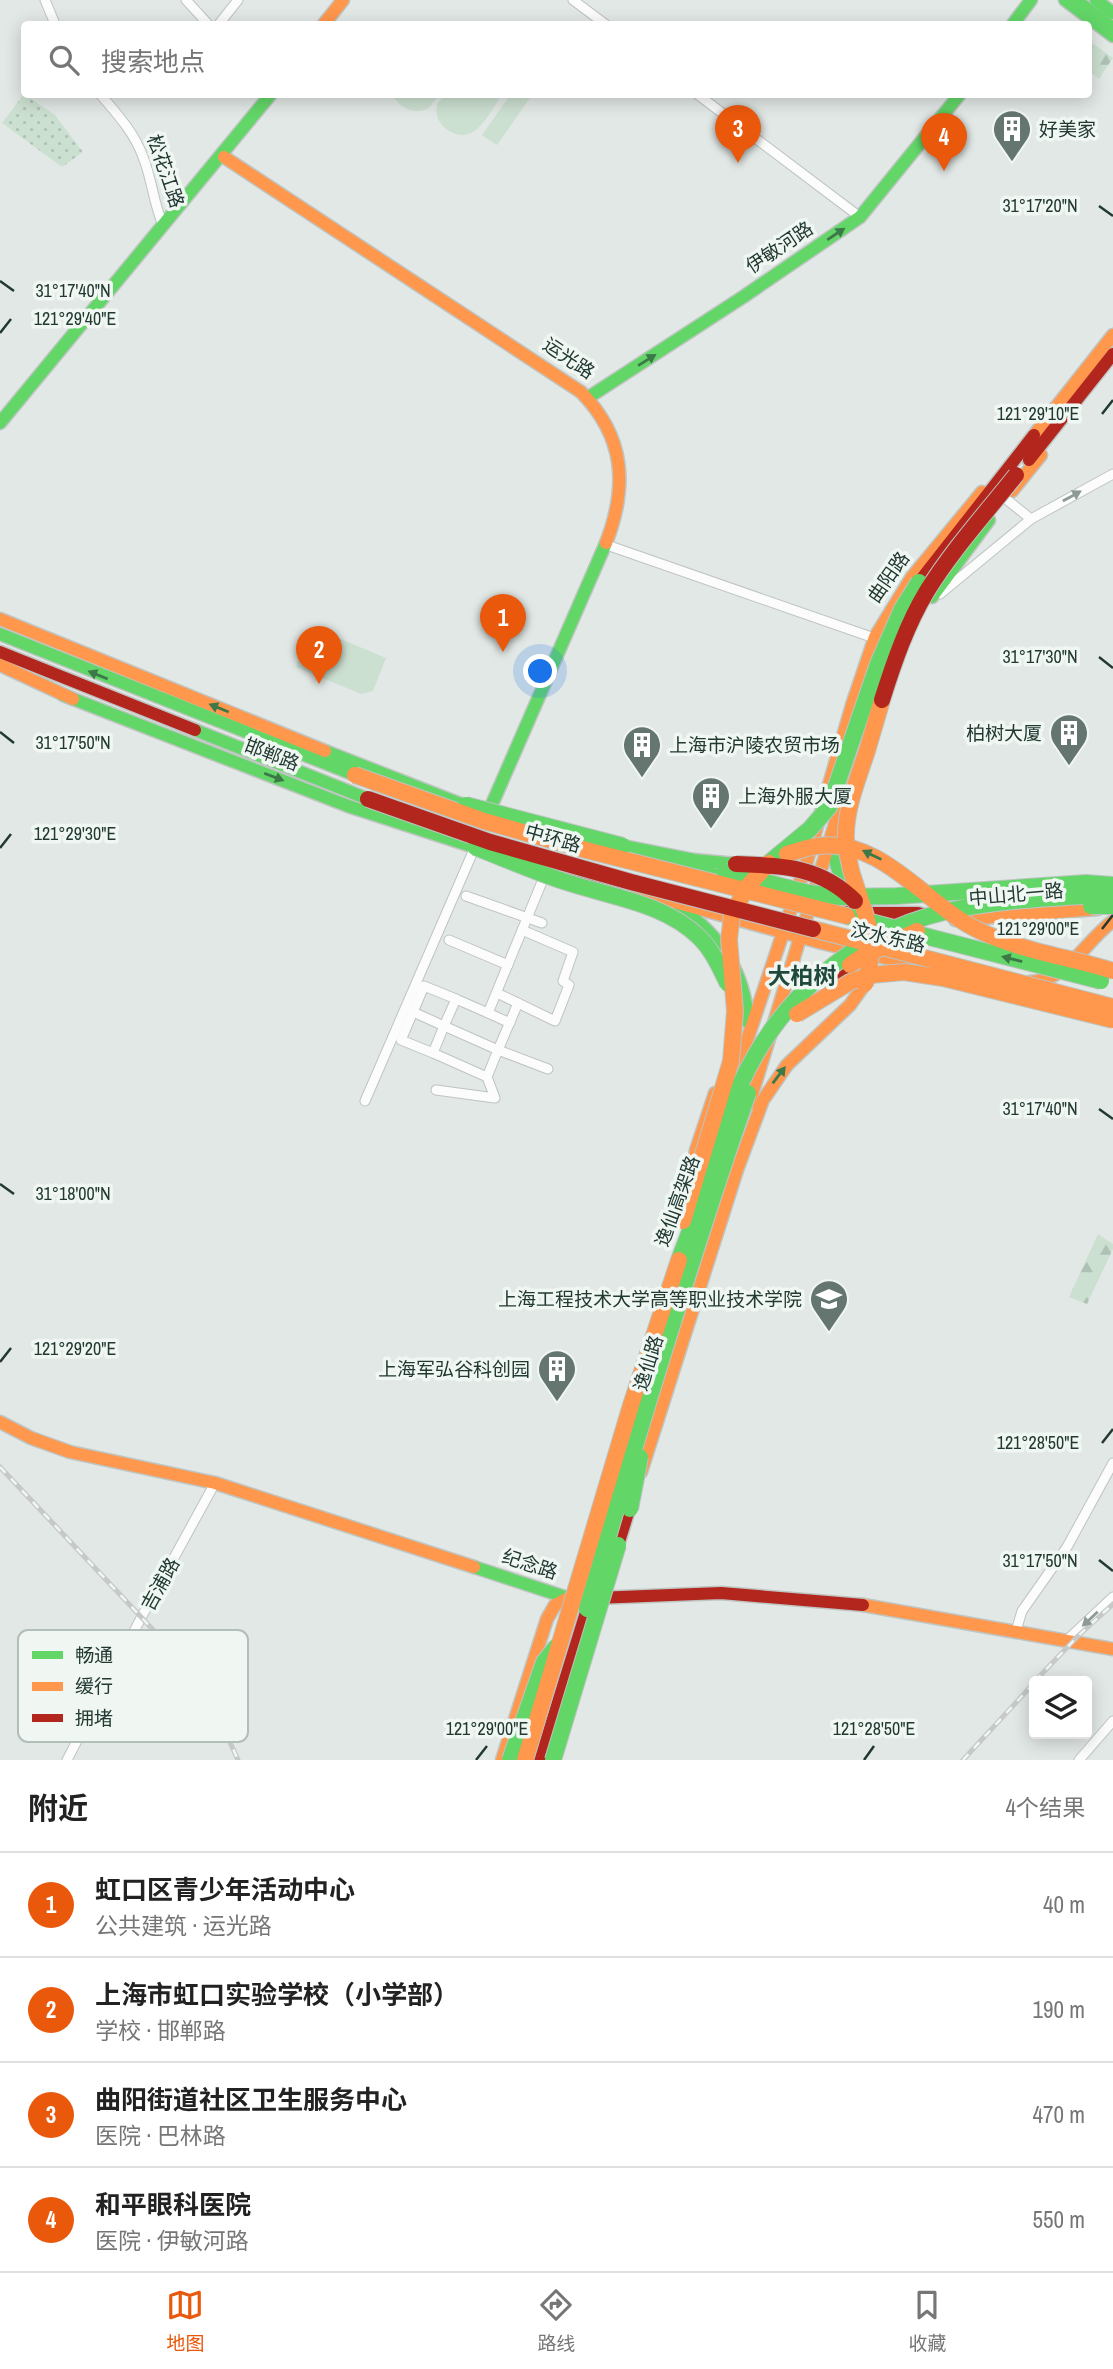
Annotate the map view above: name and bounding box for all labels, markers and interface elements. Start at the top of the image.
search box [21,21,1092,98]
icon: search [45,41,83,79]
text: 搜索地点 [101,44,205,79]
pin: 3 [715,105,761,163]
building icon: 好美家 [991,108,1033,163]
pin: 4 [921,113,967,171]
place label: 好美家 [1039,116,1096,142]
street label: 松花江路 [141,131,191,211]
text: 31°17'20"N [1002,193,1078,218]
street label: 伊敏河路 [740,215,818,279]
one-way arrow [827,227,845,241]
text: 31°17'40"N [35,278,111,303]
text: 121°29'40"E [34,306,116,331]
street label: 运光路 [538,331,600,385]
one-way arrow [637,354,656,367]
text: 121°29'10"E [997,401,1079,426]
one-way arrow [1062,490,1082,502]
street label: 曲阳路 [861,546,915,608]
pin: 1 [480,594,526,652]
pin: 2 [296,626,342,684]
text: 31°17'30"N [1002,644,1078,669]
your location [523,654,557,688]
one-way arrow [88,669,109,680]
one-way arrow [209,702,229,714]
building icon: 柏树大厦 [1048,712,1090,767]
place label: 柏树大厦 [966,720,1042,746]
building icon: 上海市沪陵农贸市场 [621,724,663,779]
text: 31°17'50"N [35,730,111,755]
street label: 邯郸路 [241,732,303,776]
place label: 上海市沪陵农贸市场 [669,732,840,758]
one-way arrow [263,772,284,783]
building icon: 上海外服大厦 [690,775,732,830]
place label: 上海外服大厦 [738,783,852,809]
street label: 中环路 [522,818,584,858]
text: 121°29'30"E [34,821,116,846]
one-way arrow [862,849,882,860]
street label: 中山北一路 [968,877,1064,911]
street label: 汶水东路 [848,916,928,958]
text: 121°29'00"E [997,916,1079,941]
one-way arrow [1000,953,1022,964]
district label: 大柏树 [768,960,837,991]
one-way arrow [772,1067,787,1085]
text: 31°17'40"N [1002,1096,1078,1121]
street label: 逸仙高架路 [649,1152,705,1250]
text: 31°18'00"N [35,1181,111,1206]
school or university icon: 上海工程技术大学高等职业技术学院 [808,1278,850,1333]
place label: 上海工程技术大学高等职业技术学院 [498,1286,802,1312]
street label: 逸仙路 [627,1332,669,1394]
text: 121°29'20"E [34,1336,116,1361]
building icon: 上海军弘谷科创园 [536,1348,578,1403]
place label: 上海军弘谷科创园 [378,1356,530,1382]
text: 121°28'50"E [997,1430,1079,1455]
street label: 纪念路 [499,1543,561,1585]
text: 31°17'50"N [1002,1548,1078,1573]
street label: 吉浦路 [135,1553,185,1615]
one-way arrow [1081,1610,1098,1627]
legend [18,1630,248,1742]
text: 畅通 [75,1642,113,1668]
text: 缓行 [75,1673,113,1699]
map controls [1029,1676,1092,1739]
button: layers [1029,1676,1092,1739]
text: 拥堵 [75,1705,113,1731]
text: 121°29'00"E [446,1716,528,1741]
text: 121°28'50"E [833,1716,915,1741]
text: 附近 [28,1788,88,1828]
text: 4个结果 [1006,1792,1085,1823]
text: 虹口区青少年活动中心 [95,1872,355,1907]
text: 1 [46,1889,56,1920]
text: 40 m [1043,1889,1085,1920]
text: 公共建筑 · 运光路 [95,1910,272,1941]
text: 上海市虹口实验学校（小学部） [95,1977,459,2012]
text: 2 [46,1994,56,2025]
text: 190 m [1033,1994,1085,2025]
text: 学校 · 邯郸路 [95,2015,226,2046]
text: 曲阳街道社区卫生服务中心 [95,2082,407,2117]
text: 3 [46,2099,56,2130]
text: 470 m [1033,2099,1085,2130]
text: 医院 · 巴林路 [95,2120,226,2151]
text: 和平眼科医院 [95,2187,251,2222]
text: 4 [46,2204,56,2235]
text: 550 m [1033,2204,1085,2235]
text: 医院 · 伊敏河路 [95,2225,249,2256]
tab: 地图 [166,2286,205,2356]
tab: 路线 [537,2286,576,2356]
tab: 收藏 [908,2286,947,2356]

